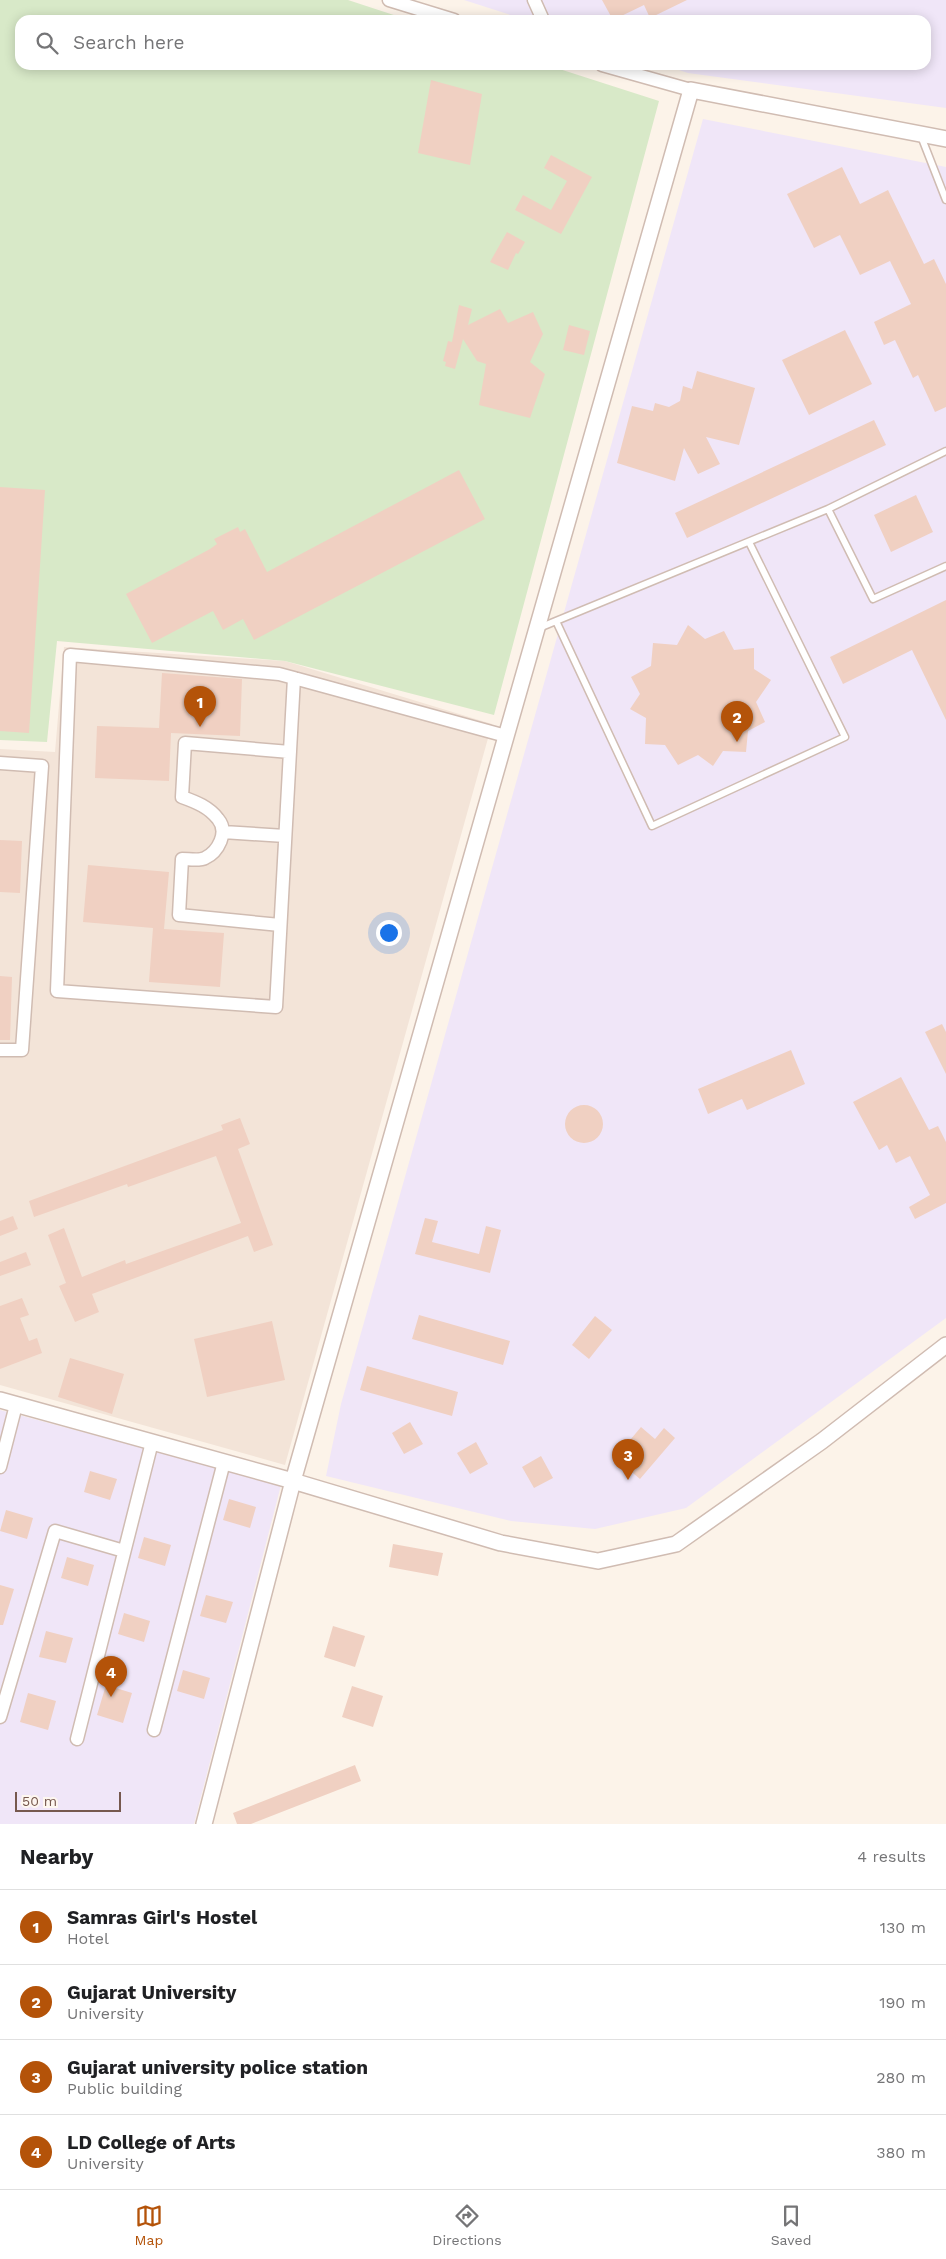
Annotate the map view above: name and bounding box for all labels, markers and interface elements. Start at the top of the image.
search box [15,15,931,70]
icon: search [33,29,61,57]
text: Search here [73,31,184,54]
pin: 1 [184,686,216,727]
pin: 2 [721,701,753,742]
your location [376,920,402,946]
pin: 3 [612,1439,644,1480]
pin: 4 [95,1656,127,1697]
scale bar [15,1789,121,1812]
text: 50 m [22,1793,57,1809]
text: Nearby [20,1844,93,1869]
text: 4 results [857,1847,926,1866]
text: Samras Girl's Hostel [67,1906,257,1929]
text: 1 [33,1918,39,1937]
text: 130 m [880,1918,926,1937]
text: Hotel [67,1929,109,1948]
text: Gujarat University [67,1981,236,2004]
text: 2 [31,1993,41,2012]
text: 190 m [879,1993,926,2012]
text: University [67,2004,144,2023]
text: Gujarat university police station [67,2056,368,2079]
text: 3 [31,2068,41,2087]
text: 280 m [876,2068,926,2087]
text: Public building [67,2079,182,2098]
text: LD College of Arts [67,2131,235,2154]
text: 4 [31,2143,41,2162]
text: 380 m [876,2143,926,2162]
text: University [67,2154,144,2173]
tab: Map [135,2202,163,2248]
tab: Directions [432,2202,502,2248]
tab: Saved [771,2202,811,2248]

